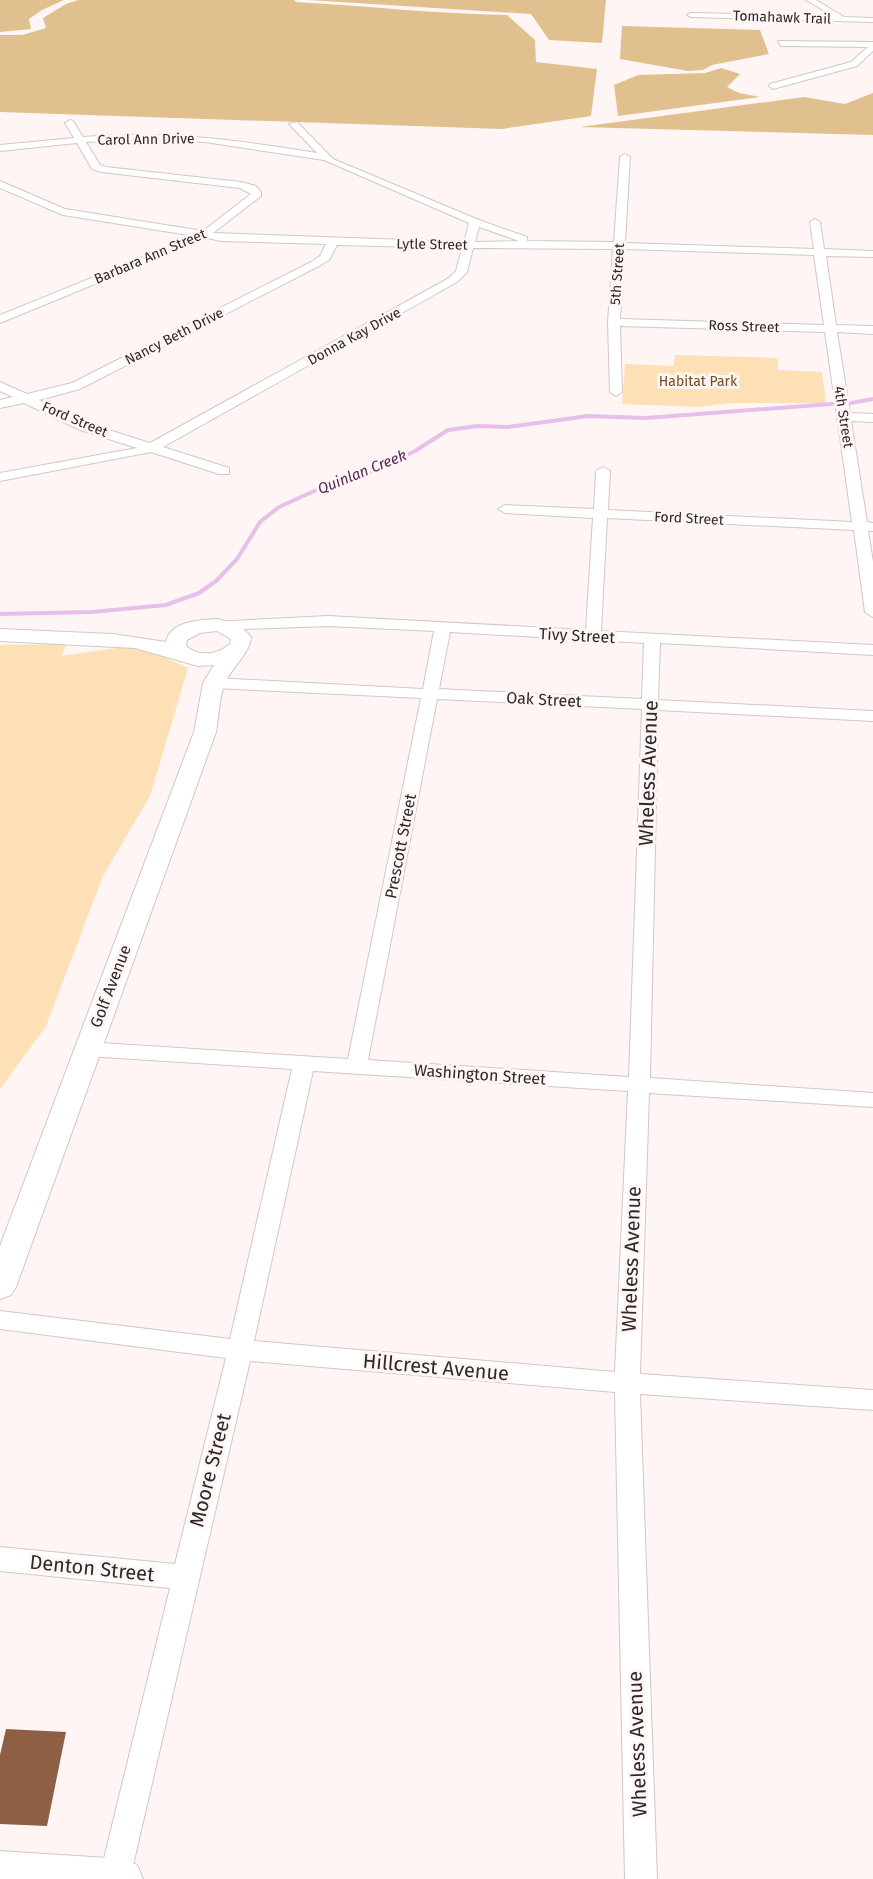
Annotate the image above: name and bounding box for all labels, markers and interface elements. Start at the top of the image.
street label: Tomahawk Trail [733,7,831,28]
street label: Carol Ann Drive [97,130,195,149]
street label: Barbara Ann Street [92,225,209,288]
street label: Lytle Street [396,235,469,254]
street label: 5th Street [607,242,628,305]
street label: Nancy Beth Drive [122,304,226,369]
street label: Donna Kay Drive [305,304,404,369]
street label: Ross Street [708,317,781,336]
park label: Habitat Park [659,373,738,390]
street label: 4th Street [830,385,857,450]
street label: Ford Street [39,398,111,441]
water label: Quinlan Creek [315,446,409,498]
street label: Ford Street [654,508,725,529]
street label: Tivy Street [538,624,616,647]
street label: Oak Street [506,688,582,711]
street label: Wheless Avenue [633,700,663,846]
street label: Prescott Street [381,792,420,900]
street label: Golf Avenue [86,942,135,1030]
street label: Washington Street [413,1060,547,1089]
street label: Wheless Avenue [616,1186,646,1332]
street label: Hillcrest Avenue [362,1349,510,1385]
street label: Moore Street [184,1410,236,1529]
street label: Denton Street [28,1550,156,1587]
street label: Wheless Avenue [622,1671,652,1817]

